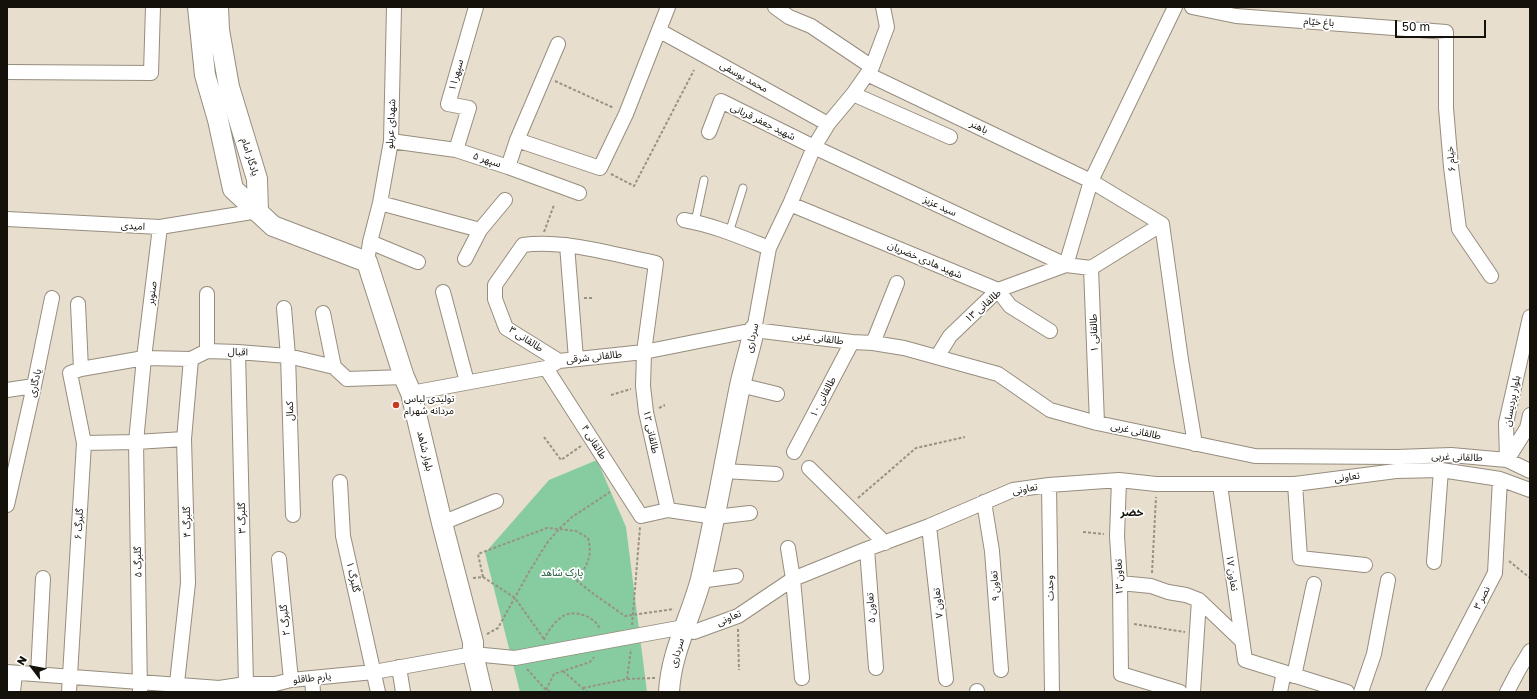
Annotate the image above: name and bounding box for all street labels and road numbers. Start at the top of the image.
street label: باغ خیّام [1303,15,1335,29]
street label: سپهر۱۱ [446,58,466,92]
street label: محمد یوسفی [718,59,770,95]
street label: شهدای عربلو [384,99,398,149]
street label: شهید جعفر قربانی [729,101,797,143]
street label: باهنر [968,118,990,136]
street label: یادگار امام [239,136,261,178]
street label: خیام ۶ [1444,146,1458,172]
street label: سپهر ۵ [471,150,503,170]
street label: سید عزیز [922,193,958,219]
street label: امیدی [121,219,145,233]
street label: شهید هادی خضریان [886,239,964,281]
street label: صنوبر [145,280,159,306]
street label: طالقانی ۱۳ [962,287,1004,325]
street label: طالقانی ۱ [1087,314,1101,352]
street label: سرداری [743,322,761,354]
street label: طالقانی ۳ [507,324,545,354]
street label: طالقانی غربی [792,329,844,347]
street label: اقبال [228,346,248,358]
street label: طالقانی شرقی [566,348,622,366]
street label: یادگاری [26,368,44,398]
street label: طالقانی ۱۰ [807,375,839,419]
street label: بلوار پردیسان [1501,375,1523,427]
street label: کمال [284,401,296,421]
street label: طالقانی ۱۲ [641,409,661,455]
street label: طالقانی غربی [1110,420,1162,442]
street label: طالقانی ۴ [579,423,609,461]
street label: بلوار شاهد [415,430,435,472]
street label: طالقانی غربی [1431,450,1483,464]
street label: تعاونی [1334,469,1360,485]
street label: تعاونی [1011,481,1039,497]
street label: گلبرگ ۳ [236,502,248,534]
street label: گلبرگ ۴ [181,506,193,538]
street label: گلبرگ ۶ [72,508,86,540]
street label: گلبرگ ۵ [132,546,144,578]
street label: تعاون ۱۷ [1224,554,1240,592]
street label: تعاون ۱۳ [1112,559,1126,595]
street label: گلبرگ ۱ [344,560,362,594]
street label: تعاون ۹ [988,570,1002,602]
street label: وحدت [1044,575,1056,601]
street label: نصر ۳ [1471,584,1493,612]
street label: تعاون ۷ [930,587,946,619]
street label: تعاون ۵ [864,592,878,624]
street label: گلبرگ ۲ [277,604,293,636]
street label: تعاونی [715,607,743,629]
street label: سرداری [667,637,687,669]
street label: یارم طاقلو [292,670,332,686]

